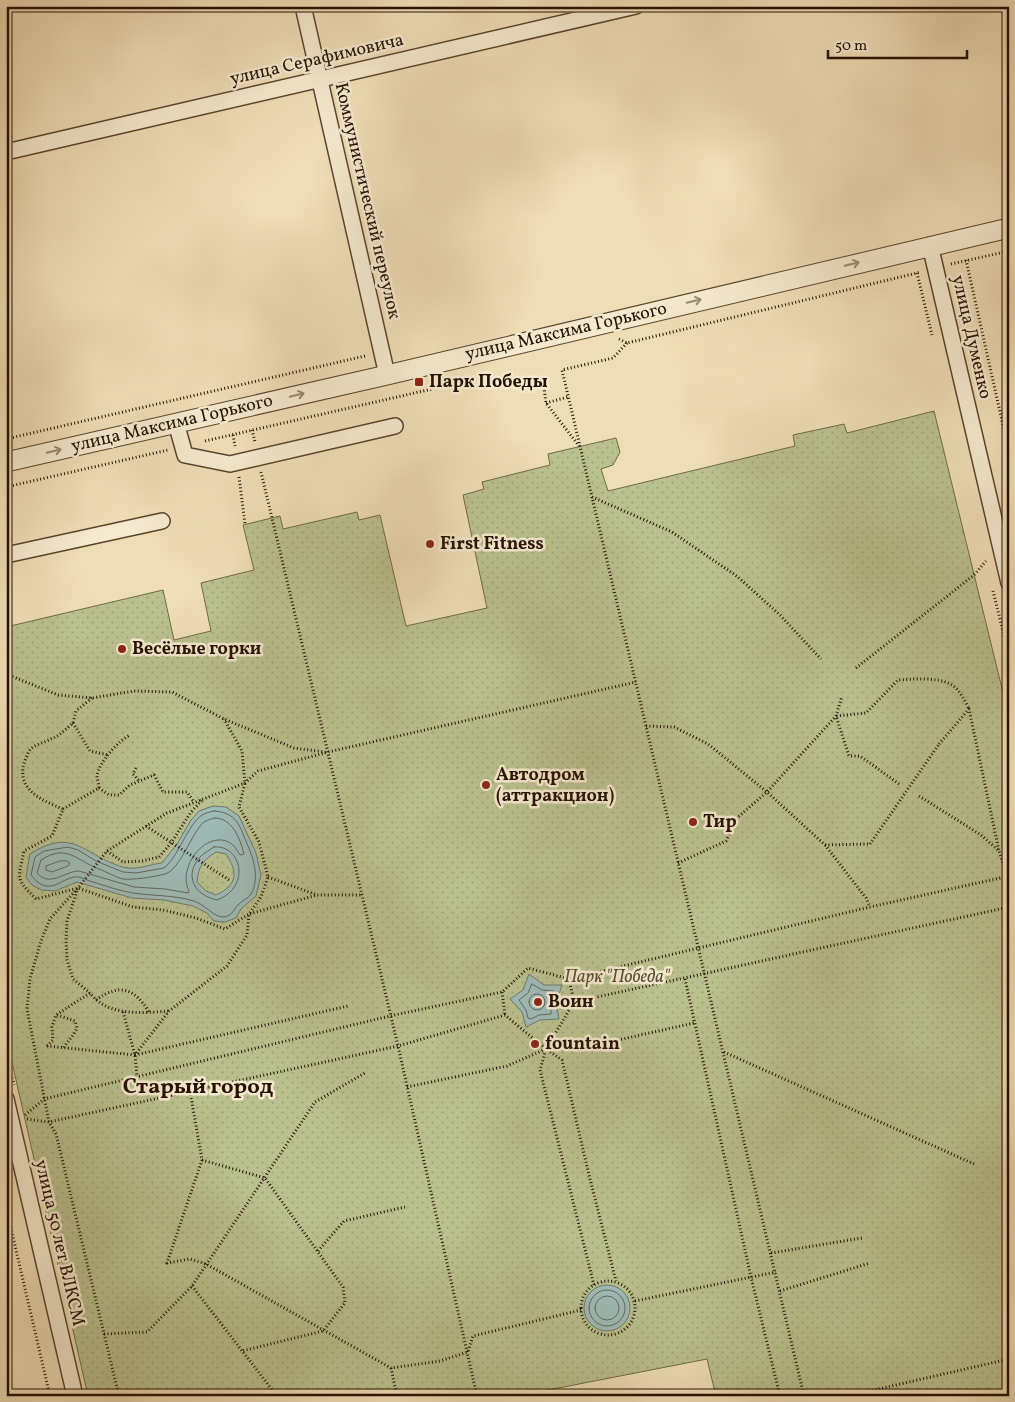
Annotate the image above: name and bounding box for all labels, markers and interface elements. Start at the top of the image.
street label: улица Серафимовича [228,28,406,92]
scale bar [828,28,966,60]
text: 50 m [835,36,867,57]
street label: Коммунистический переулок [328,80,406,322]
one-way arrow [844,259,860,268]
street label: улица Думенко [945,273,997,401]
one-way arrow [686,296,702,305]
street label: улица Максима Горького [463,297,669,367]
place label: Парк Победы [429,370,548,395]
marker: Парк Победы [413,376,425,388]
street label: улица Максима Горького [69,389,275,459]
one-way arrow [289,390,305,399]
one-way arrow [45,446,61,455]
place label: First Fitness [440,532,544,557]
marker: First Fitness [424,538,436,550]
place label: Весёлые горки [132,637,261,662]
marker: Весёлые горки [116,643,128,655]
place label: Автодром (аттракцион) [496,763,615,809]
marker: Автодром (аттракцион) [480,779,492,791]
place label: Тир [703,810,737,835]
marker: Тир [687,816,699,828]
park label: Парк "Победа" [564,965,671,990]
place label: Воин [548,990,594,1015]
marker: Воин [532,996,544,1008]
place label: fountain [545,1032,620,1057]
marker: fountain [529,1038,541,1050]
district label: Старый город [123,1072,274,1103]
street label: улица 50 лет ВЛКСМ [28,1157,90,1329]

